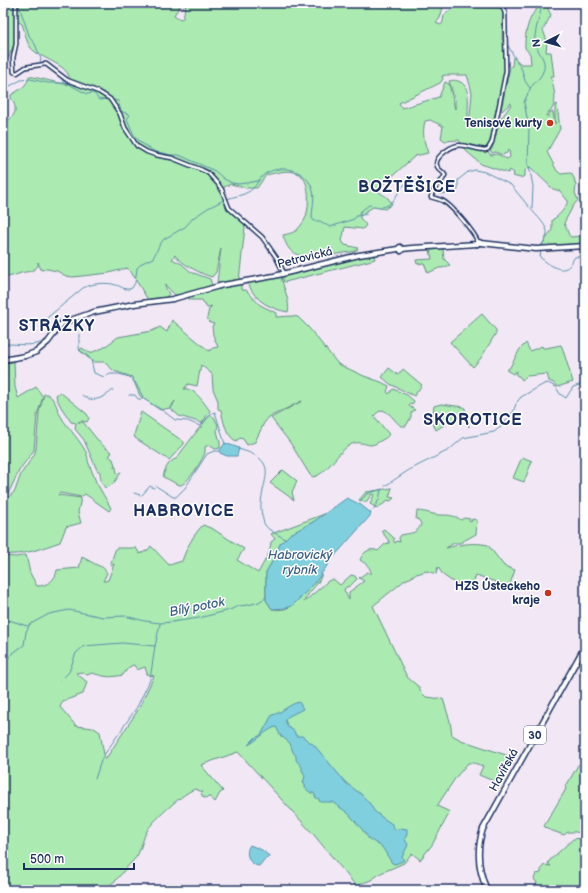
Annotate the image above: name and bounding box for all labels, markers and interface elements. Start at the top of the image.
north arrow [526,22,566,62]
text: N [530,38,543,48]
place label: Tenisové kurty [464,116,542,131]
marker: Tenisové kurty [545,118,555,128]
district label: BOŽTĚŠICE [358,175,456,197]
street label: Petrovická [276,244,334,272]
district label: STRÁŽKY [19,314,95,336]
district label: SKOROTICE [423,411,523,430]
district label: HABROVICE [133,502,235,521]
water label: Habrovický rybník [268,547,334,578]
place label: HZS Ústeckeho kraje [455,577,540,608]
marker: HZS Ústeckeho kraje [543,588,553,598]
water label: Bílý potok [168,594,227,620]
road number: 30 [524,726,546,744]
street label: Havířská [486,746,522,794]
scale bar [24,845,134,871]
text: 500 m [30,852,64,867]

